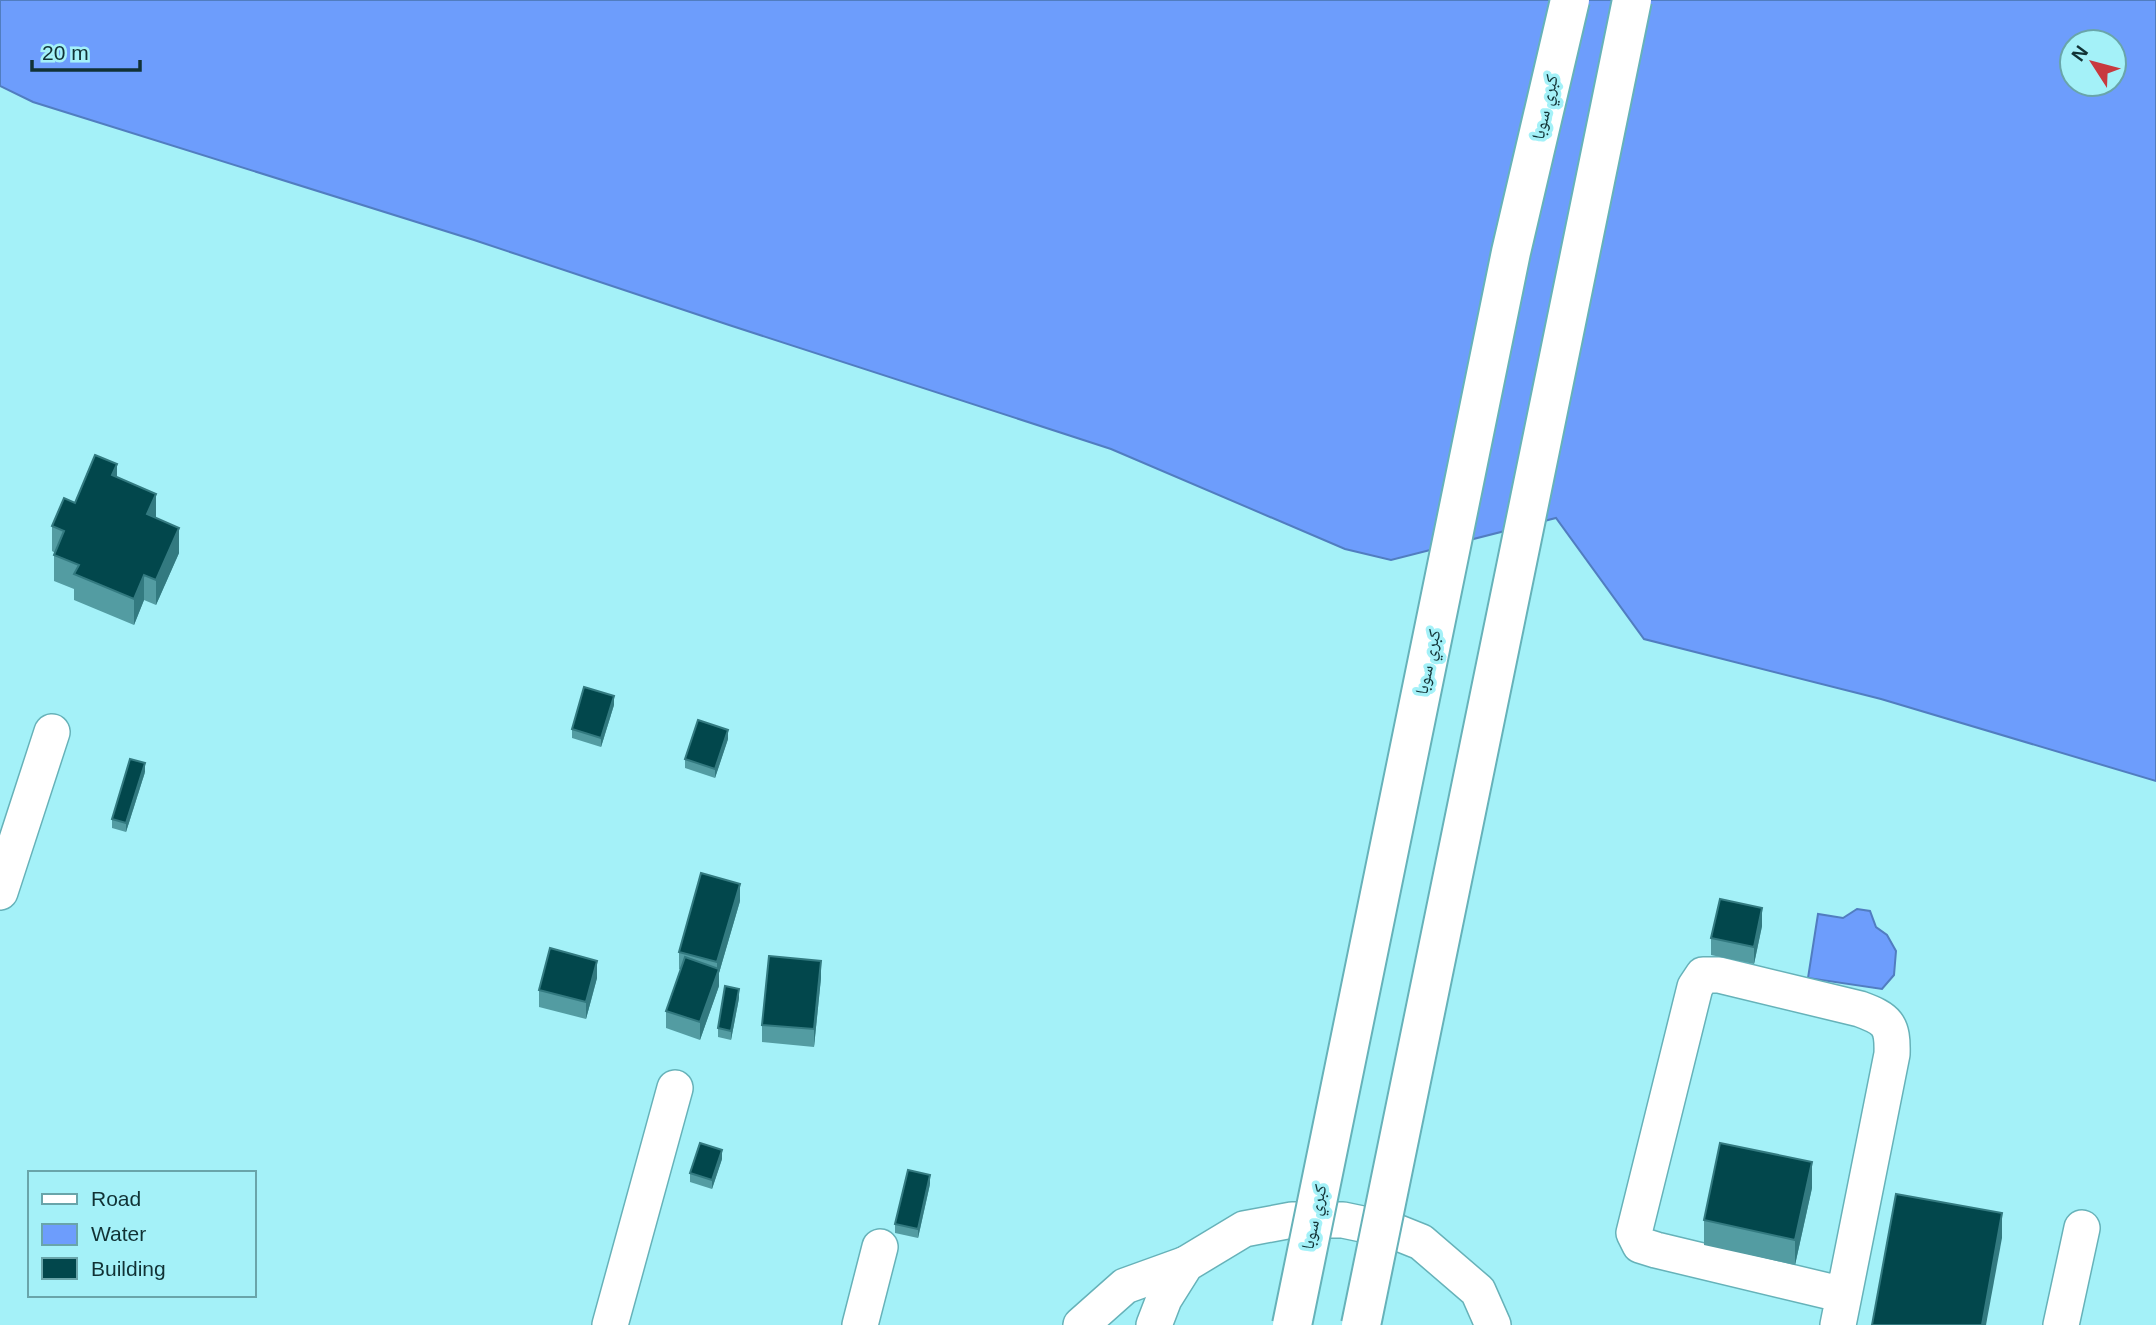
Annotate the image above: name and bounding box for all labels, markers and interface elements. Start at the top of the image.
scale bar [32,28,140,72]
north arrow [2058,28,2128,98]
text: 20 m [42,41,89,64]
text: N [2067,42,2092,65]
street label: كبري سوبا [1528,72,1567,142]
street label: كبري سوبا [1411,627,1449,697]
legend [28,1171,256,1297]
street label: كبري سوبا [1297,1182,1335,1252]
text: Road [91,1187,141,1210]
text: Water [91,1222,146,1245]
text: Building [91,1257,166,1280]

